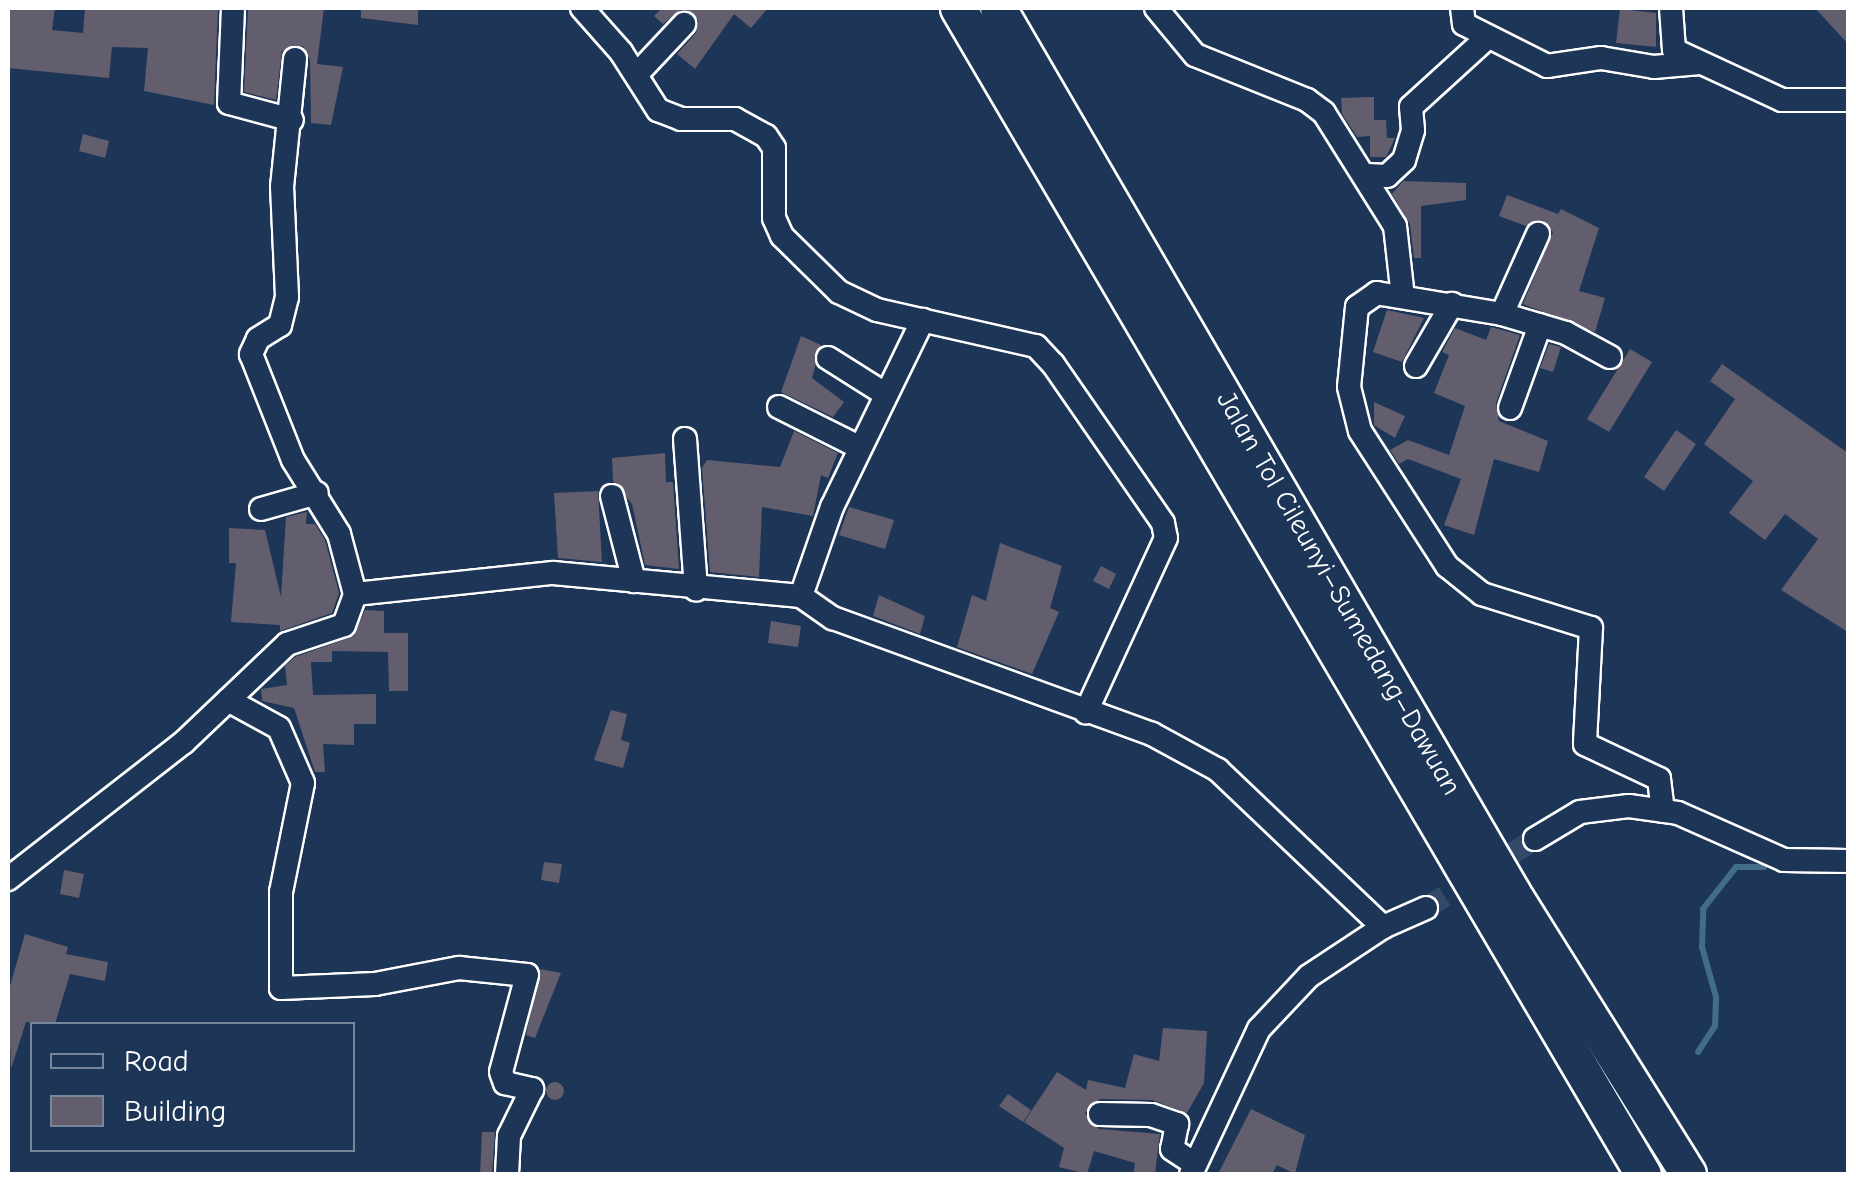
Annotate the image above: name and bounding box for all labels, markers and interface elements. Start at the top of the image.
street label: Jalan Tol Cileunyi–Sumedang–Dawuan [1209,385,1469,801]
legend [30,1022,355,1152]
text: Road [124,1044,189,1079]
text: Building [124,1094,227,1129]

